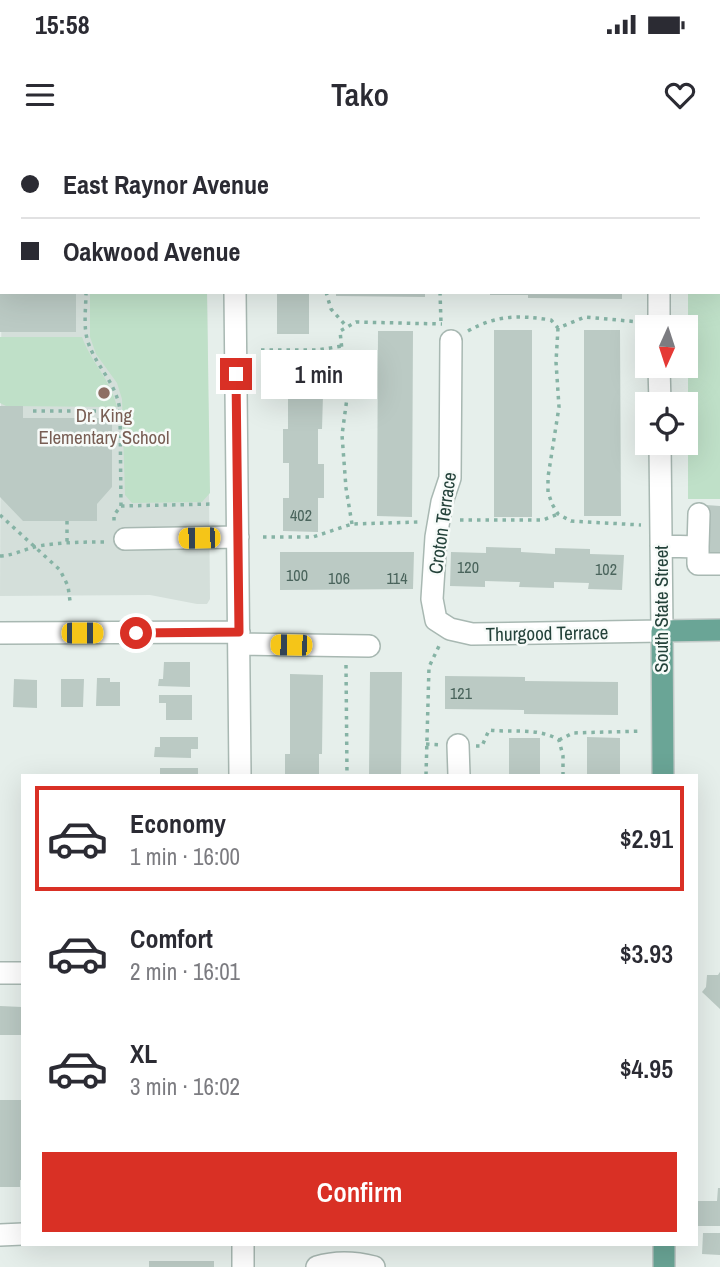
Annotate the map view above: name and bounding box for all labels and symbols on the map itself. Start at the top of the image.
north arrow [635,315,698,378]
callout: 1 min [260,350,376,398]
route end [220,358,252,390]
marker: Dr. King Elementary School [96,385,112,401]
place label: Dr. King Elementary School [39,402,169,450]
street label: Croton Terrace [422,470,462,576]
house number: 402 [290,504,312,526]
car [178,527,221,549]
street label: South State Street [648,545,674,673]
house number: 120 [457,556,479,578]
house number: 102 [595,558,617,580]
house number: 100 [286,564,308,586]
house number: 106 [328,567,350,589]
house number: 114 [387,567,407,589]
route start [120,617,152,649]
street label: Thurgood Terrace [485,619,609,647]
car [62,623,104,644]
car [270,634,313,656]
house number: 121 [450,682,473,704]

